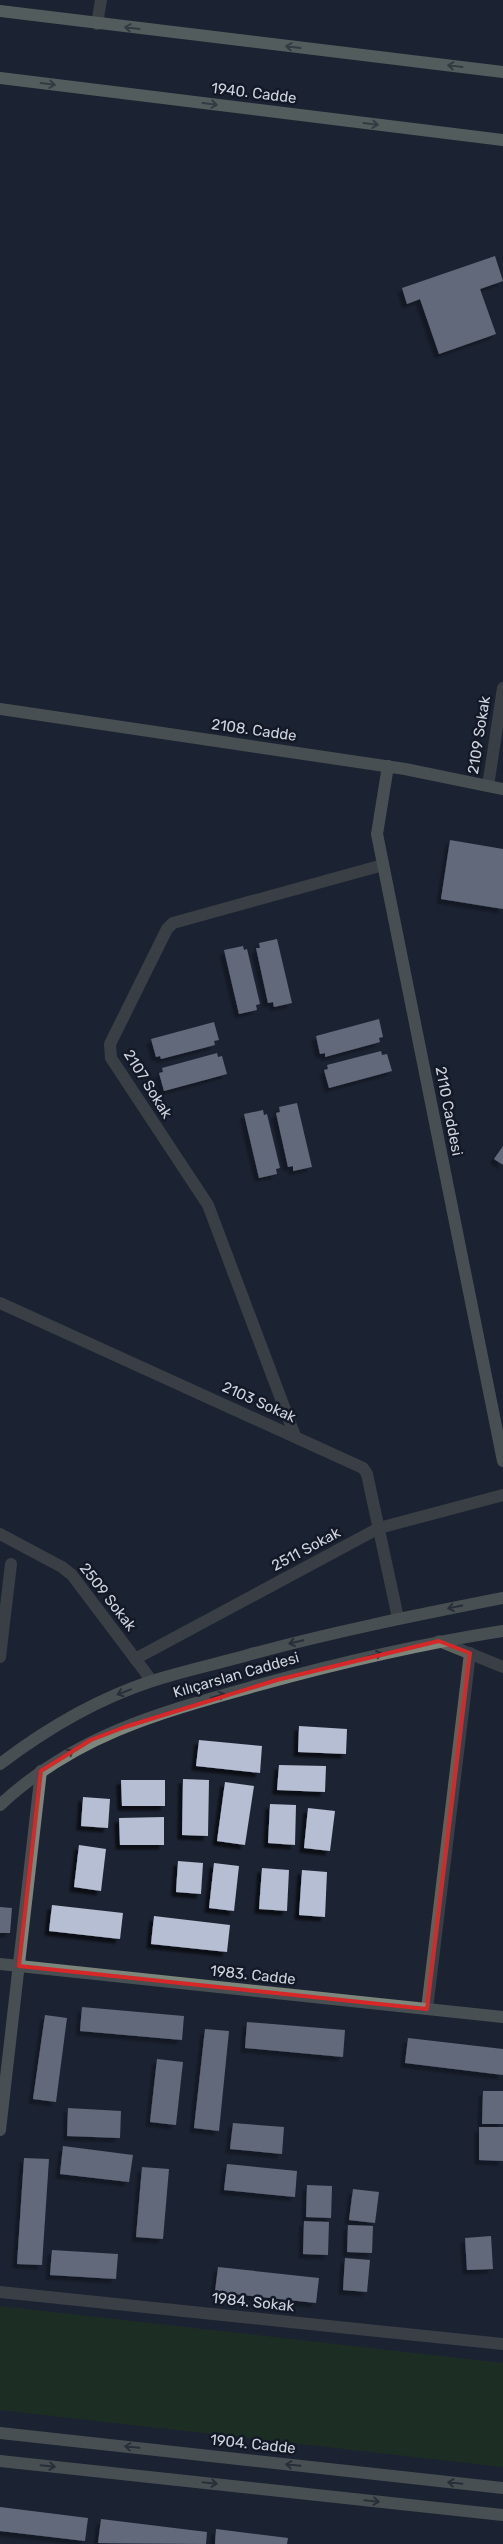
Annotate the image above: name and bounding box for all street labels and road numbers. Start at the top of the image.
street label: 1940. Cadde [210,79,298,107]
street label: 2109 Sokak [464,694,494,775]
street label: 2108. Cadde [210,715,298,745]
street label: 2107 Sokak [120,1046,176,1122]
street label: 2110 Caddesi [432,1065,466,1157]
street label: 2103 Sokak [219,1378,299,1426]
street label: 2511 Sokak [268,1523,344,1575]
street label: 2509 Sokak [76,1559,140,1635]
street label: Kılıçarslan Caddesi [171,1648,301,1702]
street label: 1983. Cadde [209,1962,297,1988]
street label: 1984. Sokak [211,2289,295,2315]
street label: 1904. Cadde [209,2431,297,2457]

